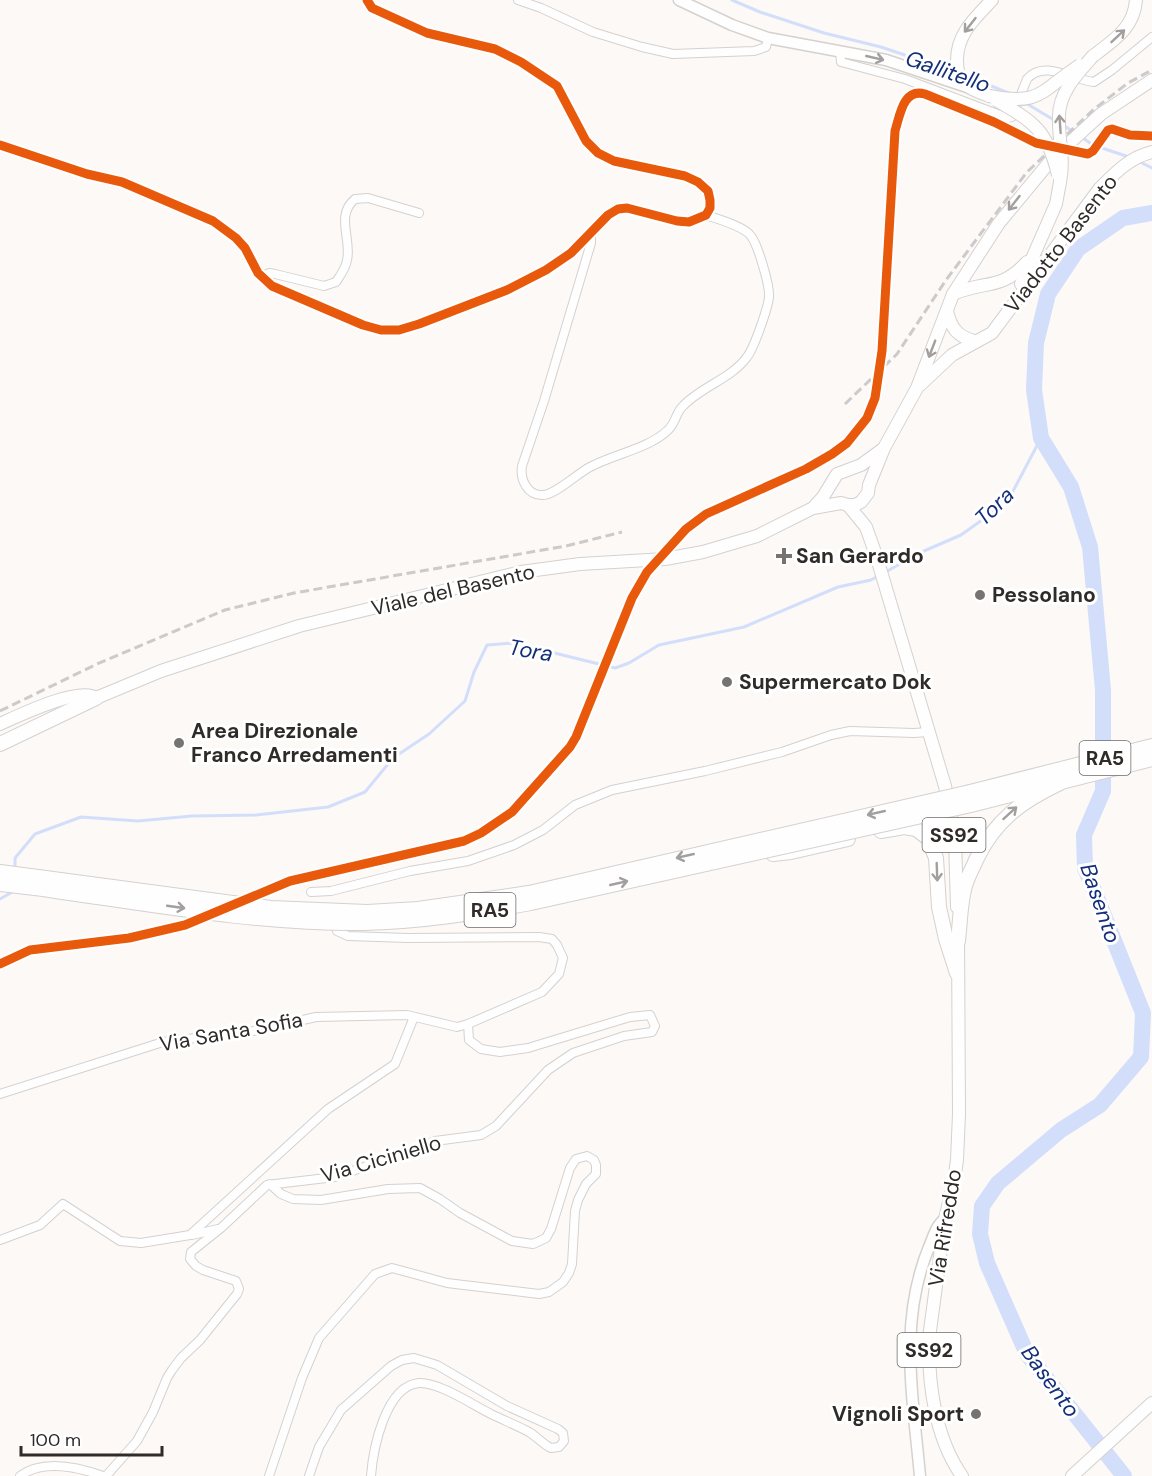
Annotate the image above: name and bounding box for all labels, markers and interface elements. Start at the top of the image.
one-way arrow [963,17,976,33]
one-way arrow [1111,28,1126,43]
water label: Gallitello [902,43,994,99]
one-way arrow [864,53,884,64]
one-way arrow [1054,115,1065,135]
street label: Viadotto Basento [998,169,1124,319]
one-way arrow [1008,195,1021,211]
one-way arrow [926,339,937,358]
water label: Tora [968,481,1020,532]
place label: San Gerardo [796,542,924,570]
marker: San Gerardo [777,549,791,563]
street label: Viale del Basento [368,558,538,622]
place label: Pessolano [992,581,1096,609]
marker: Pessolano [973,588,987,602]
water label: Tora [507,632,555,669]
place label: Supermercato Dok [739,668,932,696]
marker: Supermercato Dok [720,675,734,689]
place label: Area Direzionale Franco Arredamenti [191,717,398,769]
marker: Area Direzionale Franco Arredamenti [172,736,186,750]
road number: RA5 [1080,741,1130,775]
one-way arrow [1003,806,1018,820]
one-way arrow [866,808,886,819]
road number: SS92 [922,818,986,852]
one-way arrow [676,851,696,862]
water label: Basento [1073,859,1128,947]
one-way arrow [931,862,942,882]
one-way arrow [609,877,628,889]
road number: RA5 [464,893,516,927]
one-way arrow [166,902,186,913]
street label: Via Santa Sofia [157,1006,305,1058]
street label: Via Ciciniello [317,1128,445,1190]
street label: Via Rifreddo [922,1167,968,1289]
road number: SS92 [898,1333,960,1367]
water label: Basento [1015,1339,1087,1423]
place label: Vignoli Sport [832,1400,964,1428]
marker: Vignoli Sport [969,1407,983,1421]
scale bar [21,1419,162,1457]
text: 100 m [30,1428,81,1452]

